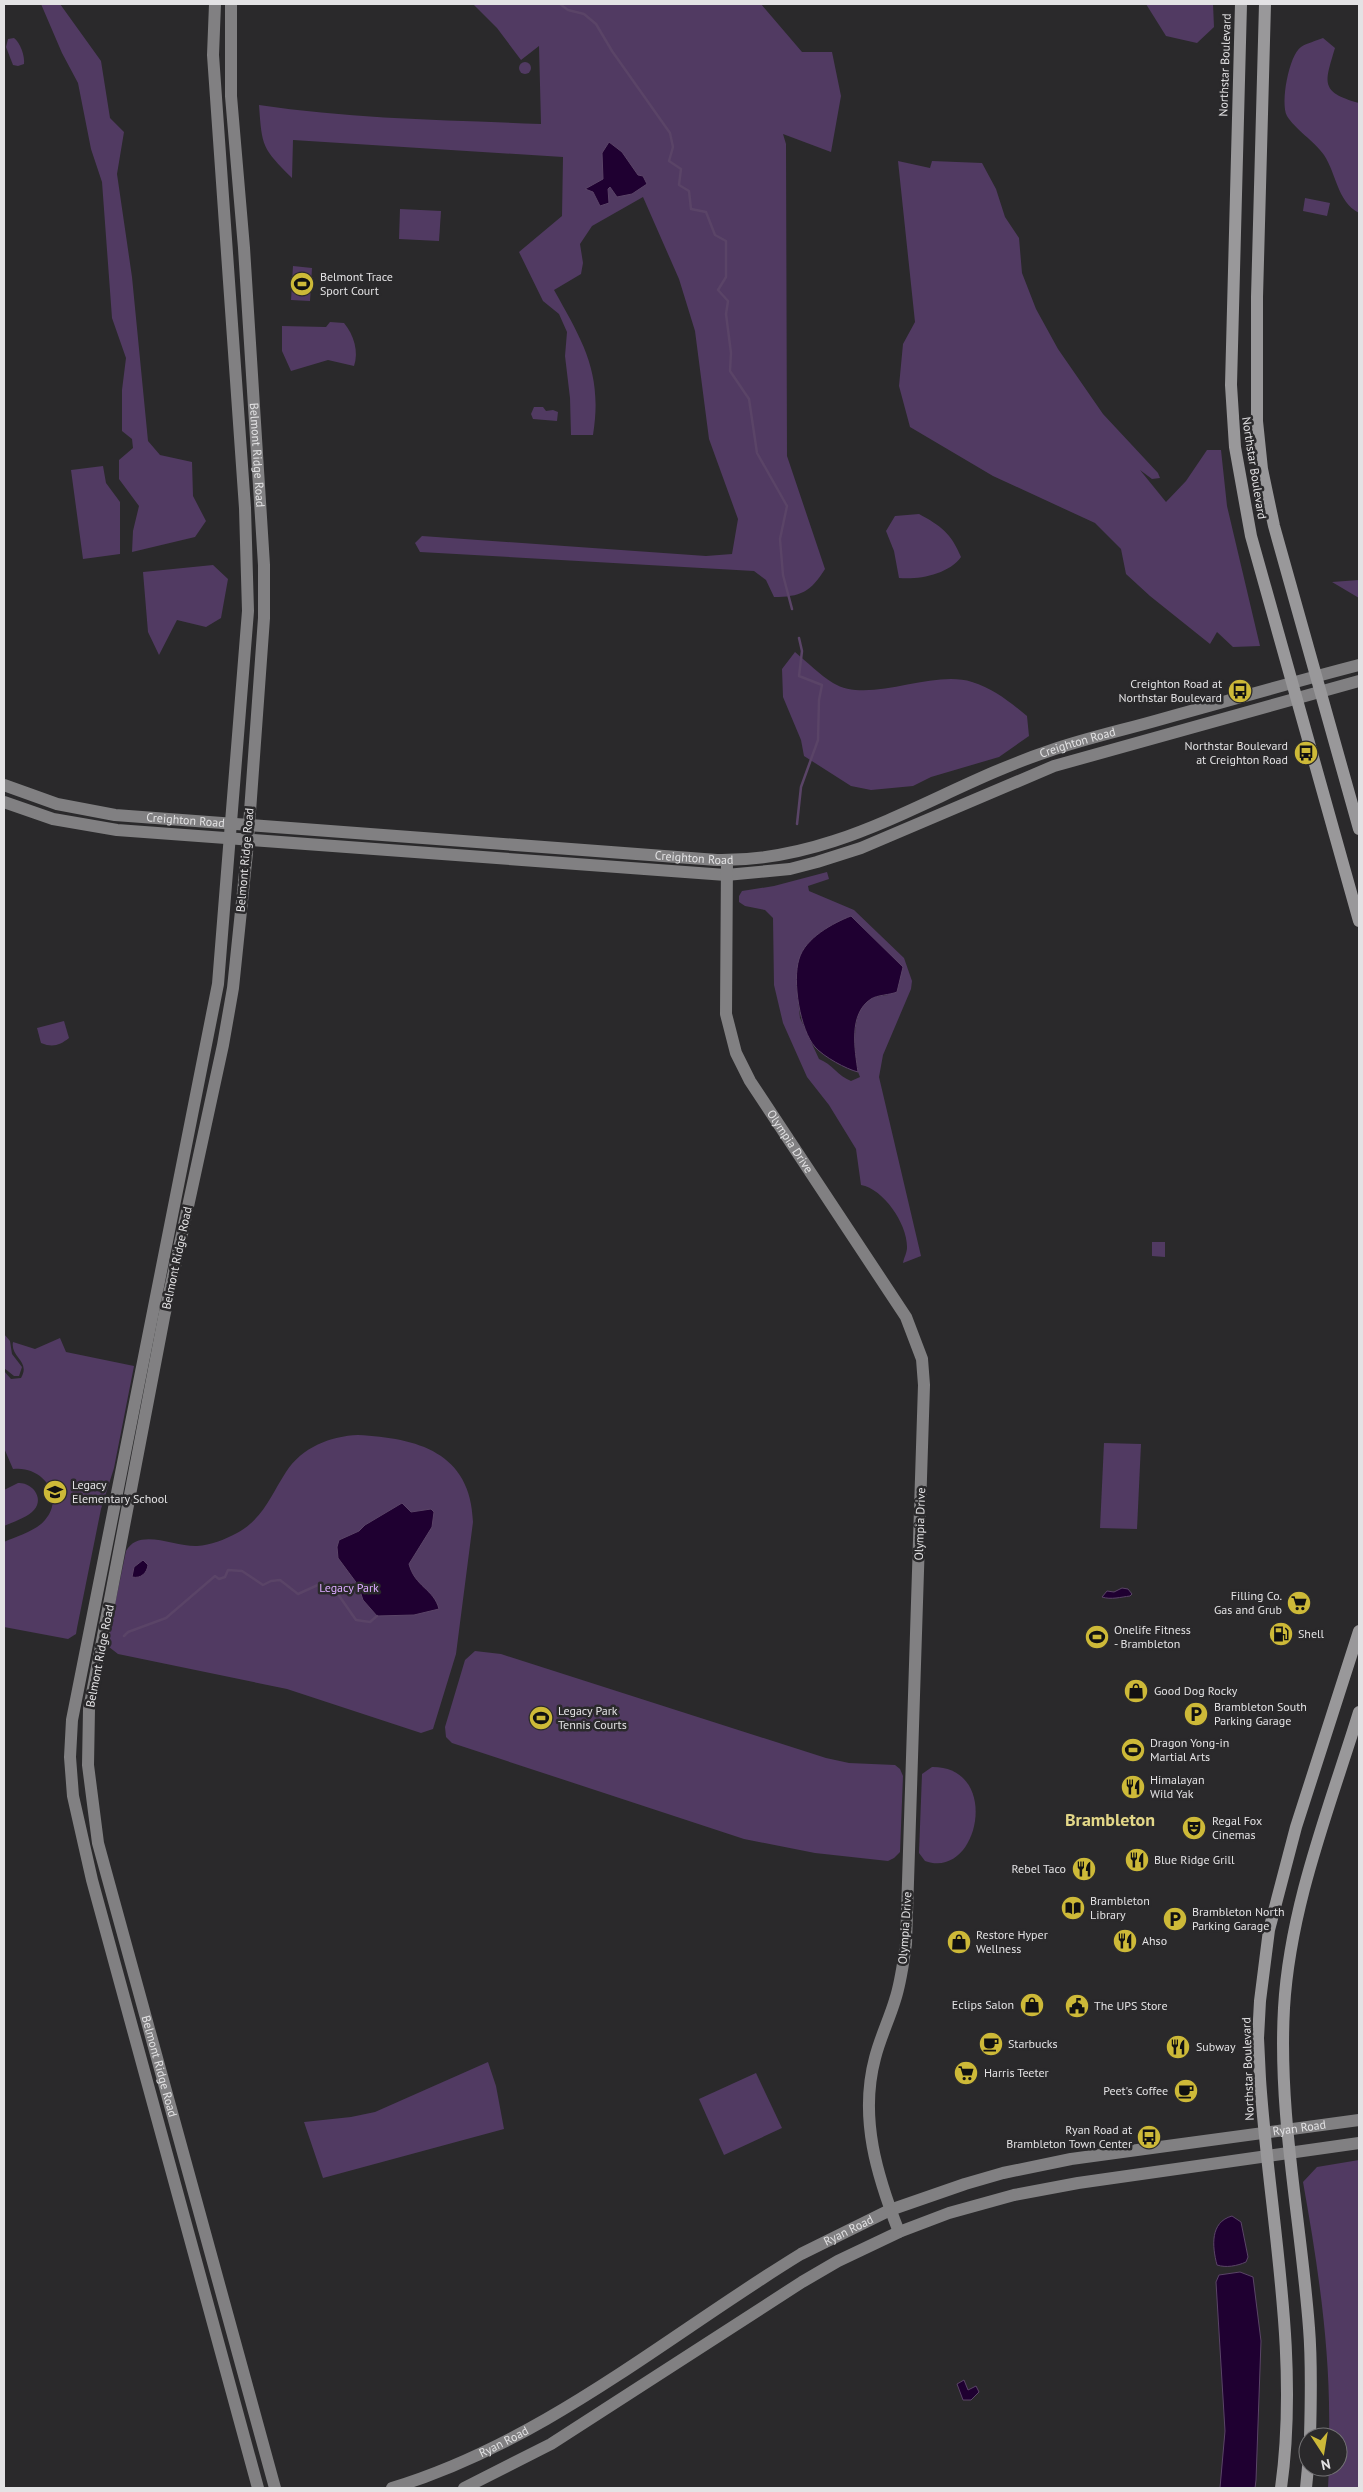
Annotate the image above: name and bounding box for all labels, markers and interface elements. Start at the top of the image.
street label: Northstar Boulevard [1215,13,1234,117]
place label: Belmont Trace Sport Court [320,269,393,298]
sports icon: Belmont Trace Sport Court [289,271,315,297]
street label: Belmont Ridge Road [247,402,268,508]
street label: Northstar Boulevard [1239,416,1270,520]
place label: Creighton Road at Northstar Boulevard [1119,676,1222,705]
bus stop icon: Creighton Road at Northstar Boulevard [1227,678,1253,704]
street label: Creighton Road [1037,724,1117,761]
place label: Northstar Boulevard at Creighton Road [1185,738,1288,767]
bus stop icon: Northstar Boulevard at Creighton Road [1293,740,1319,766]
street label: Belmont Ridge Road [232,807,257,913]
street label: Creighton Road [146,809,225,830]
street label: Creighton Road [654,847,734,867]
street label: Olympia Drive [764,1107,817,1176]
street label: Belmont Ridge Road [158,1205,195,1311]
place label: Legacy Elementary School [72,1477,168,1506]
school or university icon: Legacy Elementary School [42,1479,68,1505]
street label: Olympia Drive [911,1487,928,1561]
park label: Legacy Park [319,1580,379,1595]
place label: Filling Co. Gas and Grub [1214,1588,1282,1617]
supermarket icon: Filling Co. Gas and Grub [1286,1590,1312,1616]
street label: Belmont Ridge Road [82,1603,117,1709]
fuel station icon: Shell [1268,1621,1294,1647]
place label: Onelife Fitness - Brambleton [1114,1622,1191,1651]
sports icon: Onelife Fitness - Brambleton [1084,1624,1110,1650]
place label: Shell [1298,1626,1325,1641]
shop icon: Good Dog Rocky [1123,1678,1149,1704]
place label: Good Dog Rocky [1154,1683,1238,1698]
place label: Brambleton South Parking Garage [1214,1699,1307,1728]
parking icon: Brambleton South Parking Garage [1183,1701,1209,1727]
place label: Legacy Park Tennis Courts [558,1703,627,1732]
sports icon: Legacy Park Tennis Courts [528,1705,554,1731]
place label: Dragon Yong-in Martial Arts [1150,1735,1229,1764]
sports icon: Dragon Yong-in Martial Arts [1120,1737,1146,1763]
place label: Himalayan Wild Yak [1150,1772,1205,1801]
restaurant icon: Himalayan Wild Yak [1120,1774,1146,1800]
district label: Brambleton [1065,1808,1155,1831]
place label: Regal Fox Cinemas [1212,1813,1262,1842]
theatre icon: Regal Fox Cinemas [1181,1815,1207,1841]
restaurant icon: Blue Ridge Grill [1124,1847,1150,1873]
place label: Blue Ridge Grill [1154,1852,1235,1867]
restaurant icon: Rebel Taco [1071,1856,1097,1882]
place label: Rebel Taco [1012,1861,1066,1876]
street label: Olympia Drive [894,1891,915,1965]
place label: Brambleton Library [1090,1893,1150,1922]
library icon: Brambleton Library [1060,1895,1086,1921]
place label: Brambleton North Parking Garage [1192,1904,1285,1933]
parking icon: Brambleton North Parking Garage [1162,1906,1188,1932]
place label: Restore Hyper Wellness [976,1927,1048,1956]
restaurant icon: Ahso [1112,1928,1138,1954]
shop icon: Restore Hyper Wellness [946,1929,972,1955]
place label: Ahso [1142,1933,1167,1948]
shop icon: Eclips Salon [1019,1992,1045,2018]
public building icon: The UPS Store [1064,1993,1090,2019]
place label: Eclips Salon [952,1997,1014,2012]
place label: The UPS Store [1094,1998,1168,2013]
street label: Belmont Ridge Road [139,2014,181,2119]
street label: Northstar Boulevard [1238,2017,1257,2121]
cafe icon: Starbucks [978,2031,1004,2057]
restaurant icon: Subway [1165,2034,1191,2060]
place label: Starbucks [1008,2036,1058,2051]
place label: Subway [1196,2039,1236,2054]
supermarket icon: Harris Teeter [953,2060,979,2086]
place label: Harris Teeter [984,2065,1049,2080]
cafe icon: Peet's Coffee [1173,2078,1199,2104]
place label: Peet's Coffee [1103,2083,1168,2098]
street label: Ryan Road [1272,2117,1327,2139]
place label: Ryan Road at Brambleton Town Center [1006,2122,1132,2151]
bus stop icon: Ryan Road at Brambleton Town Center [1136,2124,1162,2150]
street label: Ryan Road [821,2211,876,2249]
street label: Ryan Road [476,2423,531,2460]
north arrow [1298,2427,1348,2477]
text: N [1319,2455,1332,2474]

